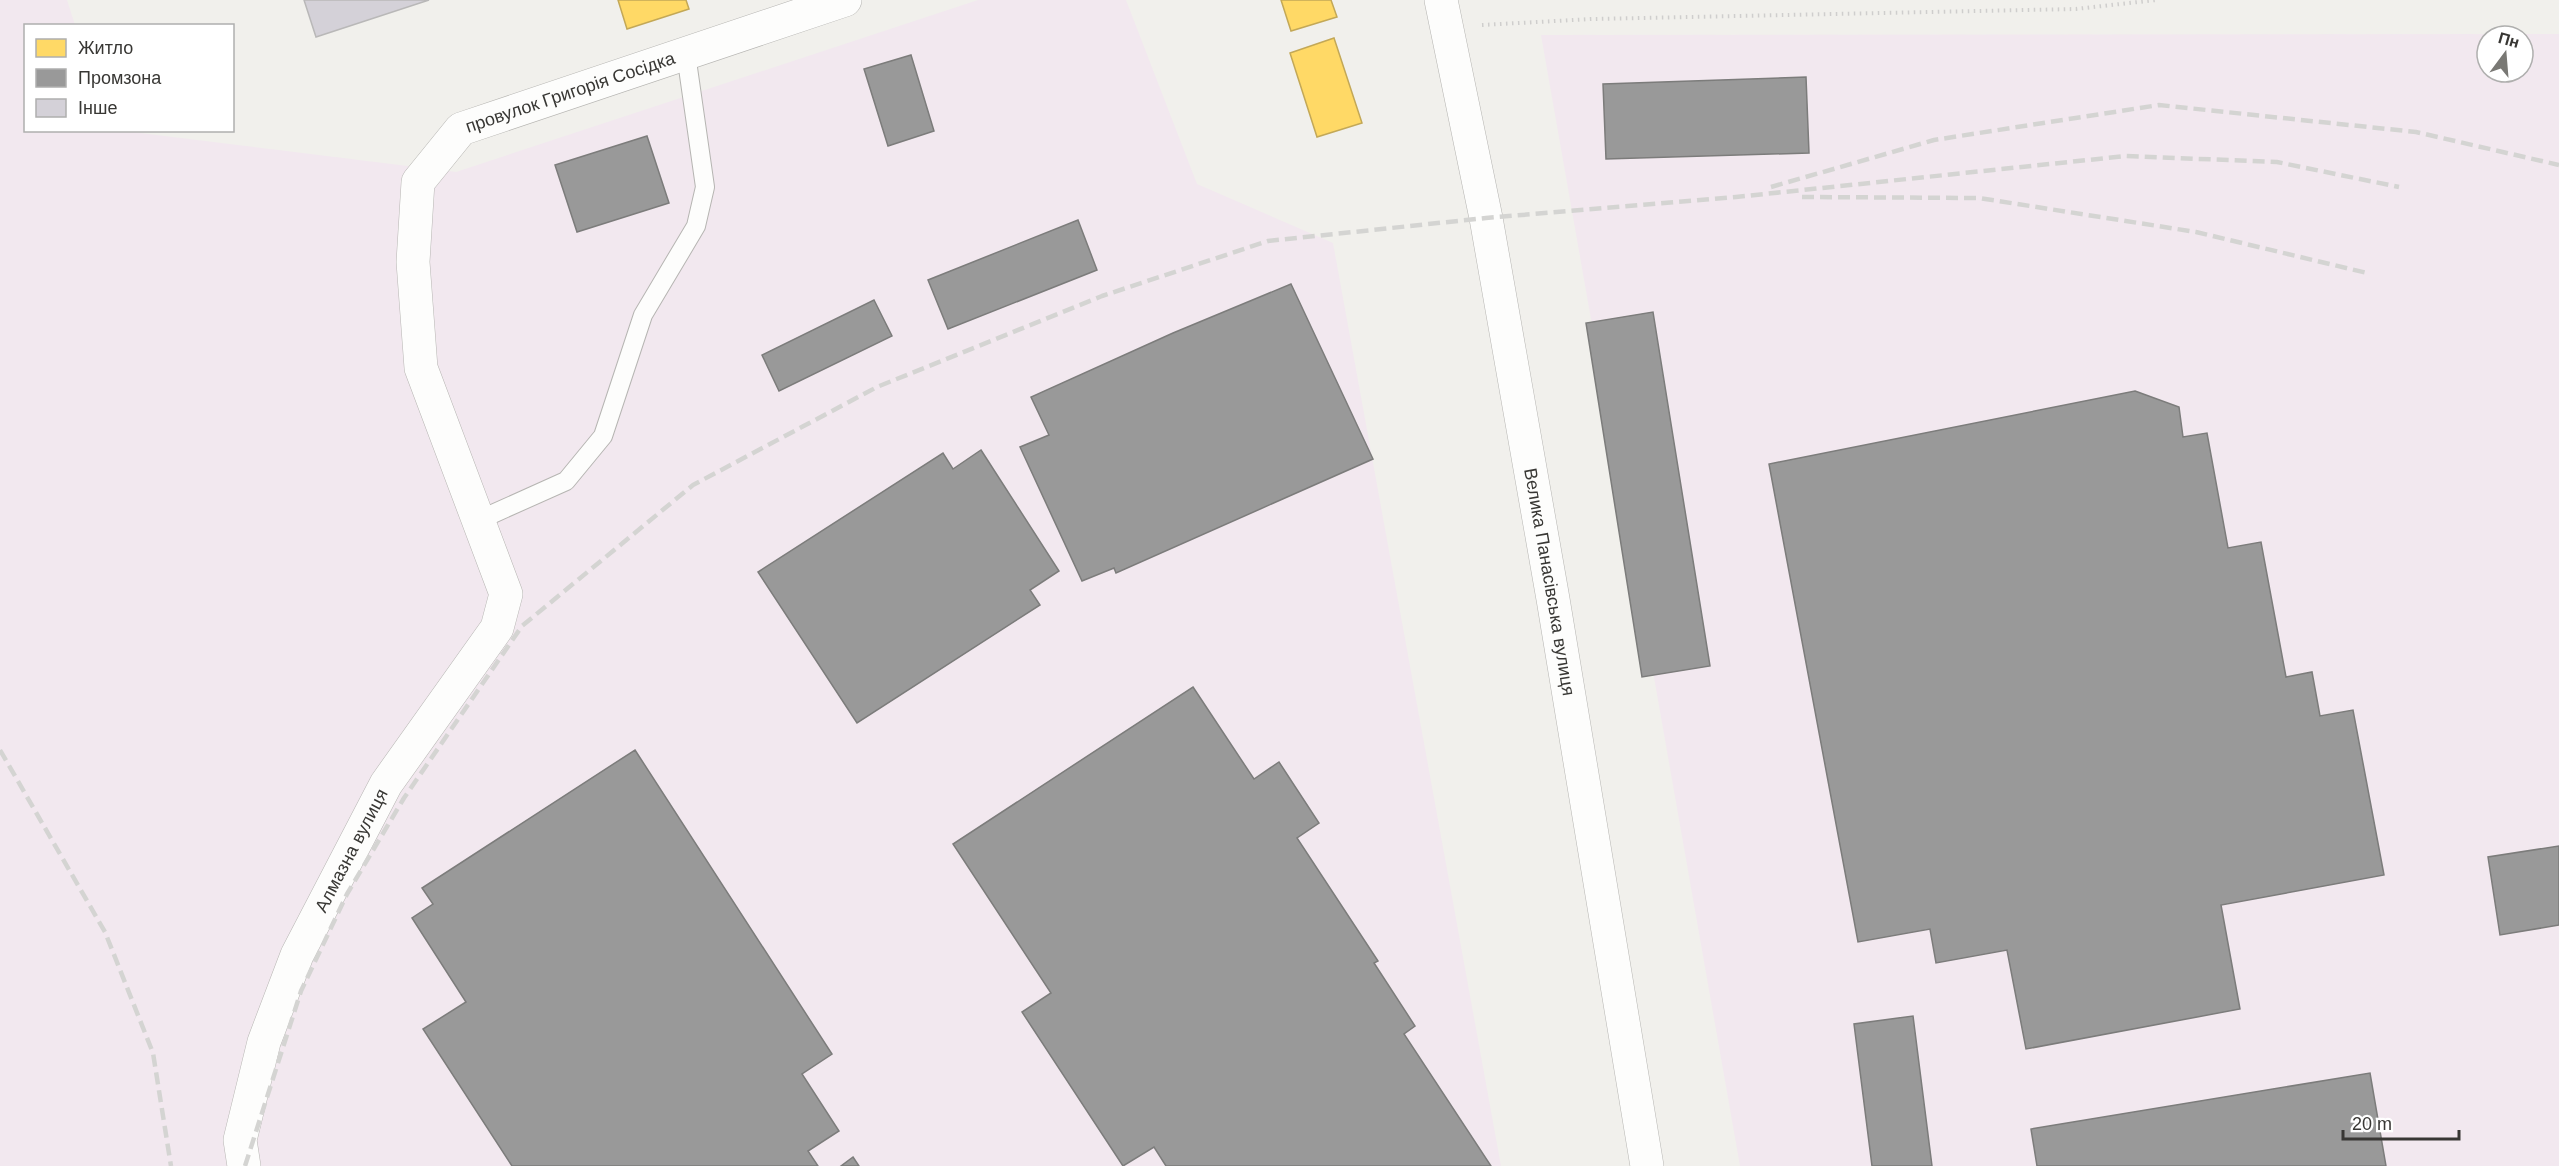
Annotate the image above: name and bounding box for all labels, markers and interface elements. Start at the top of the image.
legend [24,24,234,132]
north arrow [2475,24,2535,84]
text: Пн [2496,29,2522,51]
text: Житло [78,38,133,58]
street label: провулок Григорія Сосідка [463,48,678,137]
text: Промзона [78,68,162,88]
text: Інше [78,98,117,118]
street label: Велика Панасівська вулиця [1520,466,1579,697]
street label: Алмазна вулиця [311,785,392,916]
scale bar [2343,1103,2458,1141]
text: 20 m [2352,1114,2392,1134]

